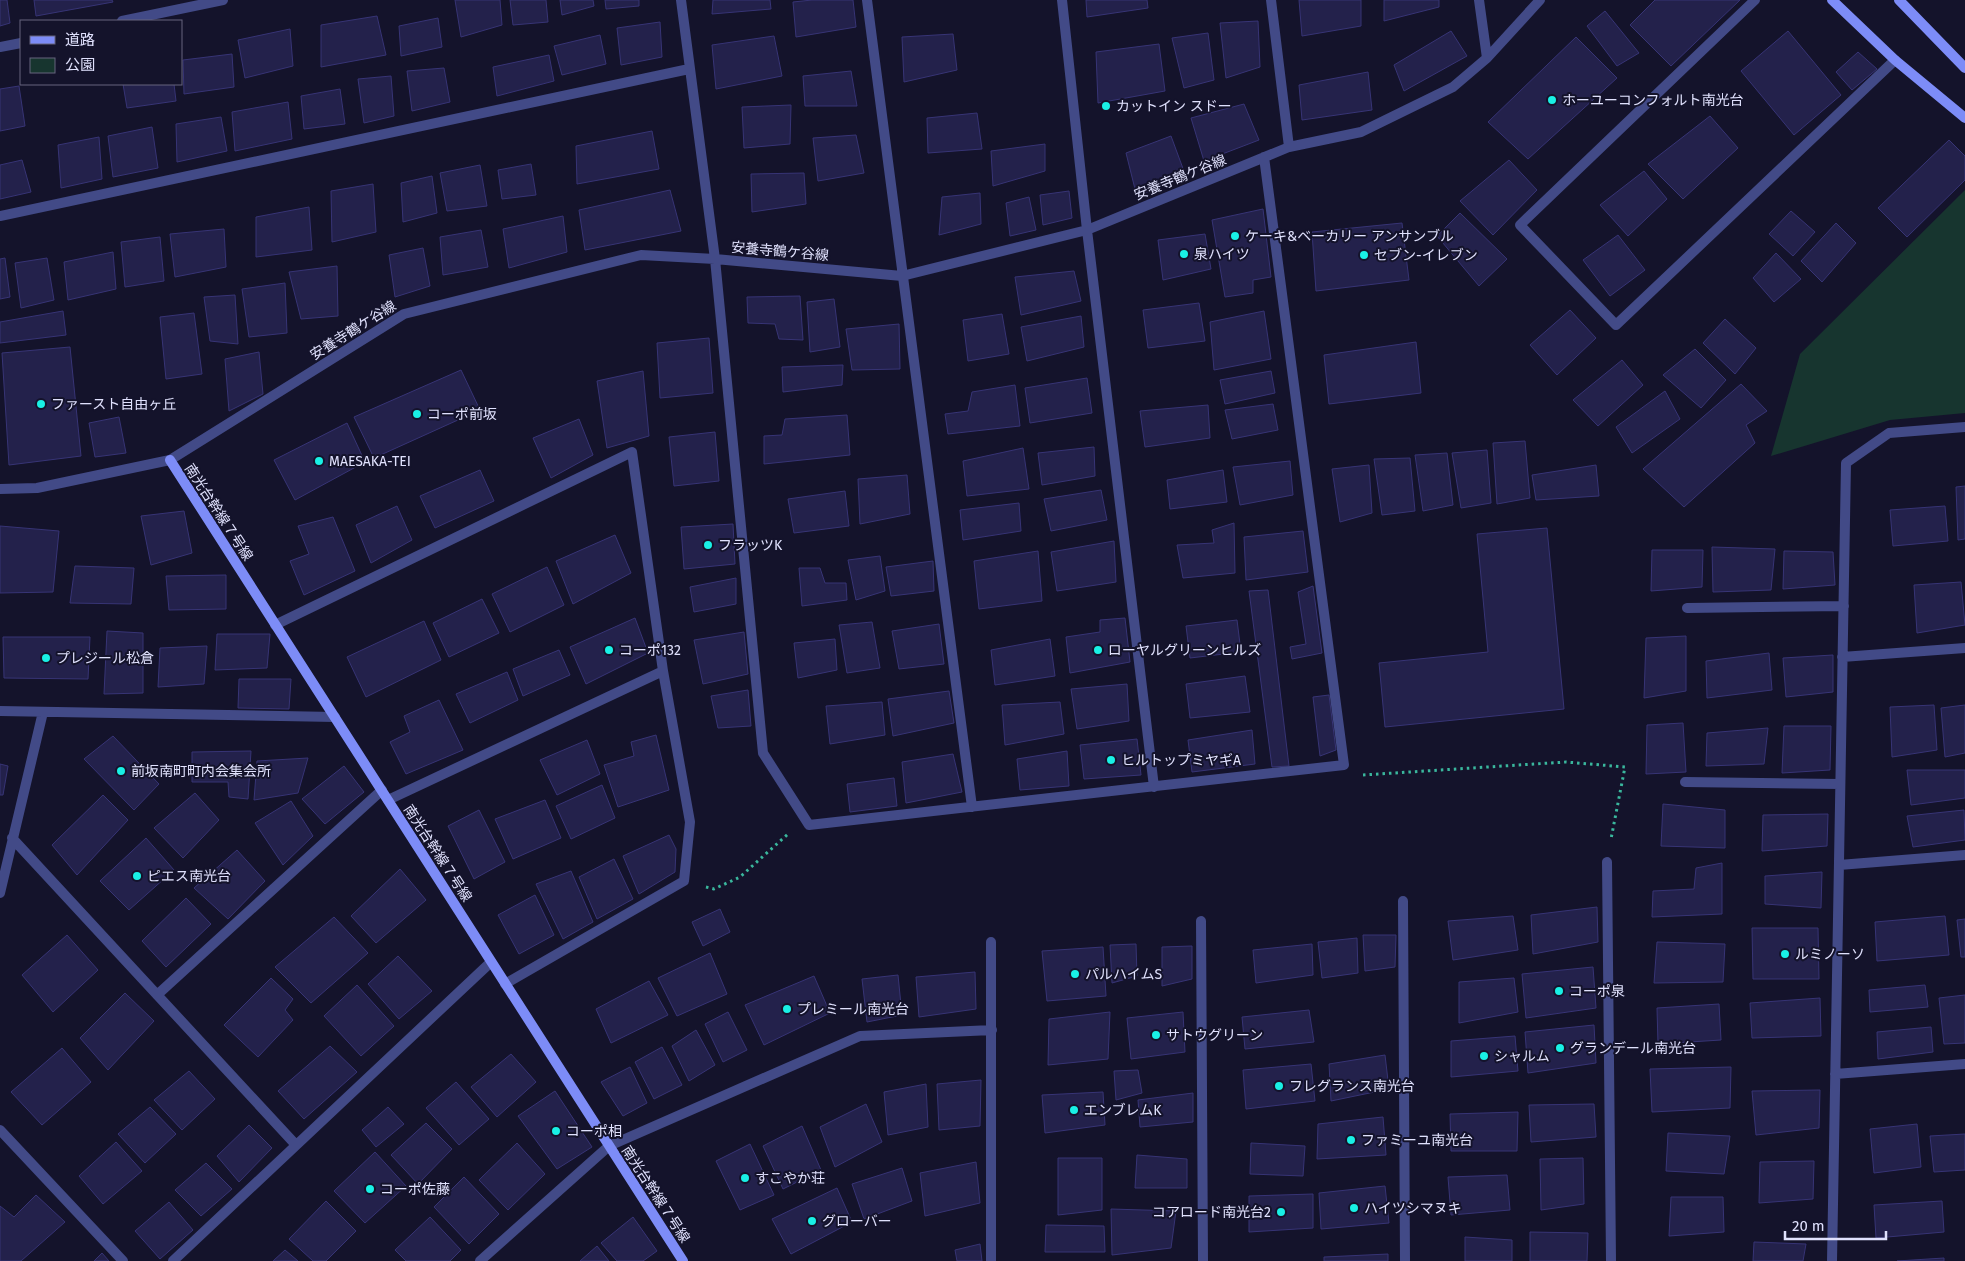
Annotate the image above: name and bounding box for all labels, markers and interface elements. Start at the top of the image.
legend [20,20,182,85]
text: 道路 [65,31,95,49]
text: 公園 [65,56,95,74]
place label: ホーユーコンフォルト南光台 [1562,92,1744,109]
marker: ホーユーコンフォルト南光台 [1546,94,1558,106]
place label: カットイン スドー [1116,98,1232,115]
marker: カットイン スドー [1100,100,1112,112]
street label: 安養寺鶴ケ谷線 [1132,151,1229,204]
place label: ケーキ&ベーカリー アンサンブル [1245,228,1454,245]
marker: ケーキ&ベーカリー アンサンブル [1229,230,1241,242]
street label: 安養寺鶴ケ谷線 [730,239,830,264]
place label: 泉ハイツ [1194,246,1250,263]
place label: セブン-イレブン [1374,247,1478,264]
marker: 泉ハイツ [1178,248,1190,260]
marker: セブン-イレブン [1358,249,1370,261]
street label: 安養寺鶴ケ谷線 [307,297,399,364]
place label: ファースト自由ヶ丘 [51,396,176,413]
marker: ファースト自由ヶ丘 [35,398,47,410]
place label: コーポ前坂 [427,406,497,423]
marker: コーポ前坂 [411,408,423,420]
place label: MAESAKA-TEI [329,453,411,470]
marker: MAESAKA-TEI [313,455,325,467]
street label: 南光台幹線７号線 [181,461,256,564]
place label: フラッツK [718,537,783,554]
marker: フラッツK [702,539,714,551]
place label: コーポ132 [619,642,681,659]
place label: ローヤルグリーンヒルズ [1108,642,1261,659]
marker: コーポ132 [603,644,615,656]
marker: ローヤルグリーンヒルズ [1092,644,1104,656]
place label: プレジール松倉 [56,650,154,667]
marker: プレジール松倉 [40,652,52,664]
place label: ヒルトップミヤギA [1121,752,1241,769]
marker: ヒルトップミヤギA [1105,754,1117,766]
place label: 前坂南町町内会集会所 [131,763,271,780]
marker: 前坂南町町内会集会所 [115,765,127,777]
street label: 南光台幹線７号線 [400,802,475,905]
place label: ピエス南光台 [147,868,231,885]
marker: ピエス南光台 [131,870,143,882]
place label: ルミノーソ [1795,946,1865,963]
marker: ルミノーソ [1779,948,1791,960]
place label: パルハイムS [1085,966,1162,983]
marker: パルハイムS [1069,968,1081,980]
place label: コーポ泉 [1569,983,1625,1000]
marker: コーポ泉 [1553,985,1565,997]
place label: プレミール南光台 [797,1001,909,1018]
marker: プレミール南光台 [781,1003,793,1015]
place label: サトウグリーン [1166,1027,1263,1044]
marker: サトウグリーン [1150,1029,1162,1041]
place label: グランデール南光台 [1570,1040,1696,1057]
marker: グランデール南光台 [1554,1042,1566,1054]
place label: シャルム [1494,1048,1550,1065]
marker: シャルム [1478,1050,1490,1062]
place label: フレグランス南光台 [1289,1078,1415,1095]
marker: フレグランス南光台 [1273,1080,1285,1092]
place label: エンブレムK [1084,1102,1162,1119]
marker: エンブレムK [1068,1104,1080,1116]
place label: コーポ相 [566,1123,622,1140]
marker: コーポ相 [550,1125,562,1137]
place label: ファミーユ南光台 [1361,1132,1473,1149]
marker: ファミーユ南光台 [1345,1134,1357,1146]
street label: 南光台幹線７号線 [618,1143,693,1246]
place label: すこやか荘 [755,1170,825,1187]
marker: すこやか荘 [739,1172,751,1184]
place label: コーポ佐藤 [380,1181,450,1198]
marker: コーポ佐藤 [364,1183,376,1195]
place label: ハイツシマヌキ [1364,1200,1462,1217]
marker: ハイツシマヌキ [1348,1202,1360,1214]
place label: コアロード南光台2 [1152,1204,1271,1221]
marker: コアロード南光台2 [1275,1206,1287,1218]
scale bar [1785,1208,1886,1240]
place label: グローバー [822,1213,892,1230]
marker: グローバー [806,1215,818,1227]
text: 20 m [1792,1217,1825,1235]

